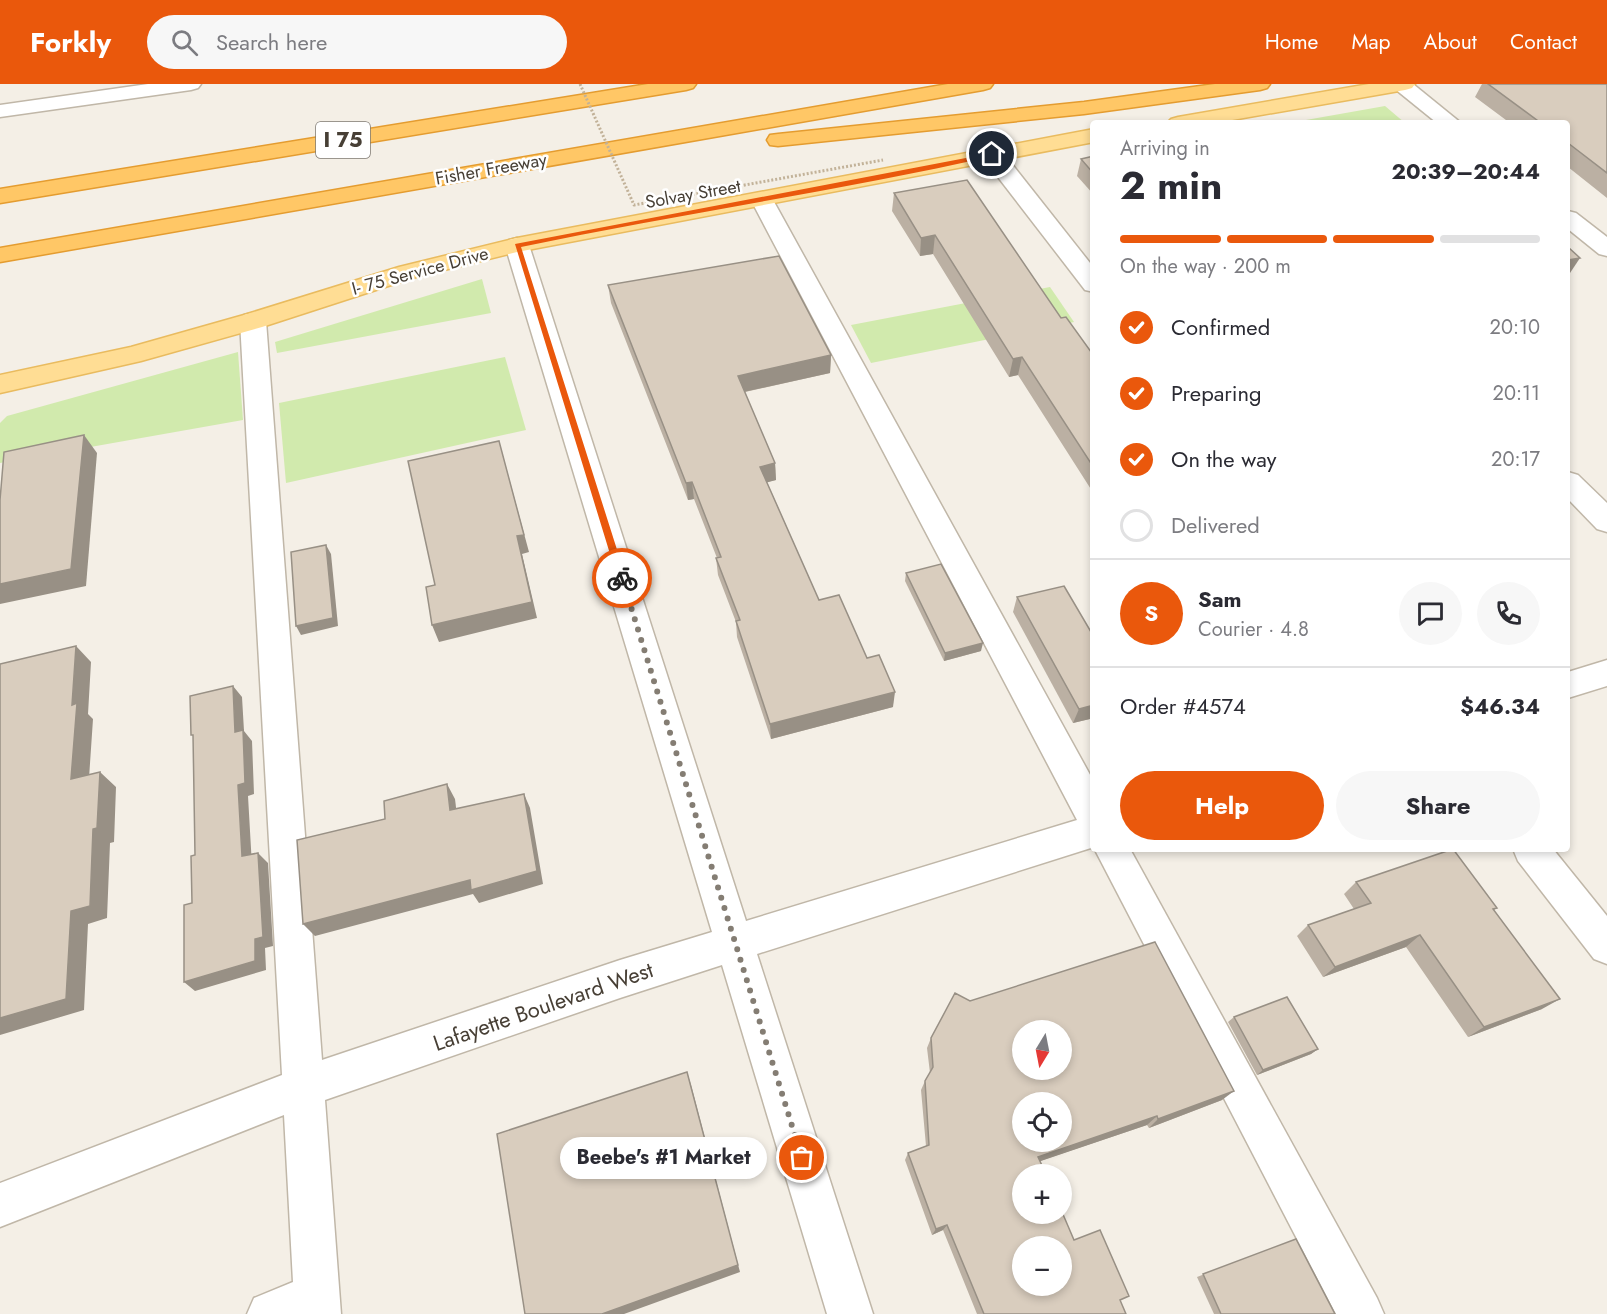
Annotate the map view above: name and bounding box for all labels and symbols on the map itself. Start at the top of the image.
road number: I 75 [316,122,370,158]
pin [966,128,1017,179]
street label: Fisher Freeway [433,146,549,192]
street label: Solvay Street [643,173,743,215]
street label: I- 75 Service Drive [349,240,491,302]
courier [592,548,652,608]
street label: Lafayette Boulevard West [429,953,658,1059]
north arrow [1012,1020,1072,1080]
pin [776,1132,827,1183]
callout: Beebe's #1 Market [559,1137,766,1179]

